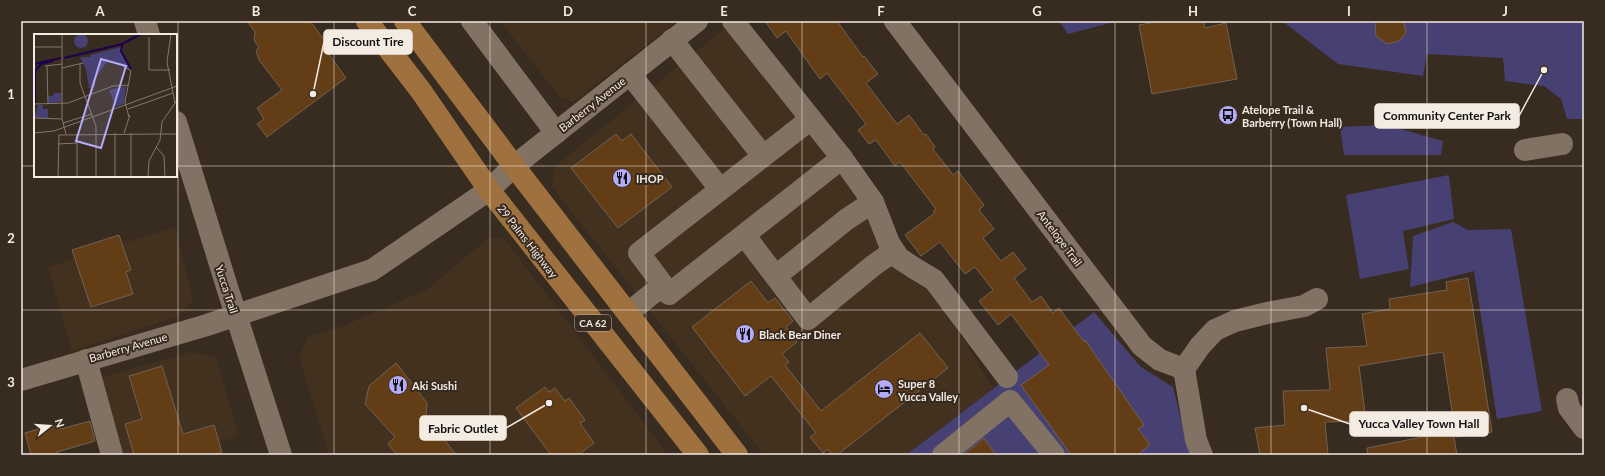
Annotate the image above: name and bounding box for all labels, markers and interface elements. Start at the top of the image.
text: A [94,3,105,19]
text: B [252,3,261,19]
text: C [408,3,417,19]
text: D [563,3,573,19]
text: E [720,3,728,19]
text: F [877,3,885,19]
text: G [1032,3,1042,19]
text: H [1188,3,1198,19]
text: I [1347,3,1351,19]
text: J [1502,3,1508,19]
callout: Discount Tire [324,30,412,54]
inset map [34,34,177,177]
text: Discount Tire [332,34,404,49]
street label: Barberry Avenue [556,74,628,134]
text: 1 [7,86,15,102]
place label: Atelope Trail & Barberry (Town Hall) [1241,103,1342,129]
bus stop icon: Atelope Trail & Barberry (Town Hall) [1217,104,1239,126]
callout: Community Center Park [1375,104,1519,128]
text: Community Center Park [1383,108,1512,123]
restaurant icon: IHOP [611,167,633,189]
place label: IHOP [636,172,664,185]
street label: 29 Palms Highway [495,202,561,280]
street label: Antelope Trail [1035,208,1085,268]
text: 2 [7,230,15,246]
street label: Yucca Trail [213,263,241,315]
road number: CA 62 [575,315,611,331]
restaurant icon: Black Bear Diner [734,323,756,345]
place label: Black Bear Diner [759,328,842,341]
street label: Barberry Avenue [87,330,169,364]
text: 3 [7,374,15,390]
restaurant icon: Aki Sushi [387,374,409,396]
place label: Super 8 Yucca Valley [897,377,958,403]
hotel icon: Super 8 Yucca Valley [873,378,895,400]
place label: Aki Sushi [411,379,457,392]
north arrow [30,406,70,446]
callout: Yucca Valley Town Hall [1350,412,1488,436]
callout: Fabric Outlet [420,416,506,440]
text: Yucca Valley Town Hall [1358,416,1479,431]
text: N [53,417,67,429]
text: Fabric Outlet [428,421,498,436]

